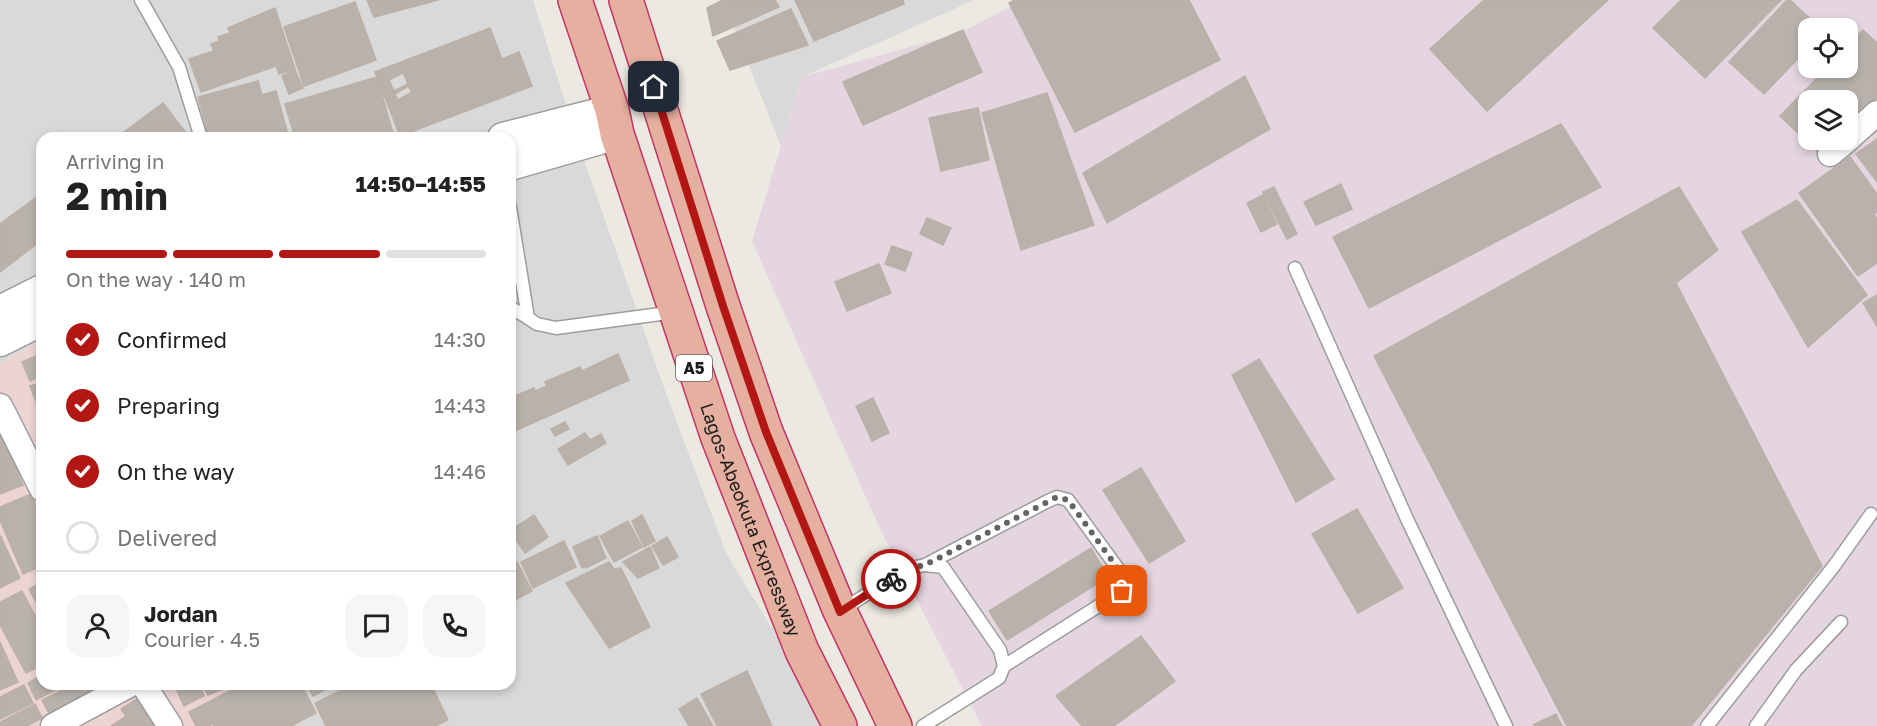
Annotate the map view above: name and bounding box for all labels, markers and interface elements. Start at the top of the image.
map controls [1798,18,1858,150]
button: locate [1798,18,1858,78]
pin [628,61,679,112]
icon: home [637,70,670,103]
button: layers [1798,90,1858,150]
text: Arriving in [66,149,164,173]
text: 14:50–14:55 [356,170,486,197]
text: 2 min [66,172,168,219]
text: On the way · 140 m [66,267,246,291]
icon: check [66,323,99,356]
text: Confirmed [117,326,227,353]
text: 14:30 [434,327,486,351]
road number: A5 [676,355,712,381]
icon: check [66,389,99,422]
text: Preparing [117,392,220,419]
text: 14:43 [434,393,486,417]
street label: Lagos-Abeokuta Expressway [696,400,806,640]
icon: check [66,455,99,488]
text: On the way [117,458,235,485]
text: 14:46 [434,459,486,483]
text: Delivered [117,524,217,551]
courier [861,549,921,609]
icon: bike [875,563,908,596]
pin [1096,565,1147,616]
icon: bag [1105,574,1138,607]
button: person [66,594,129,657]
button: chat [345,594,408,657]
button: phone [423,594,486,657]
text: Jordan [144,600,218,627]
text: Courier · 4.5 [144,627,260,651]

